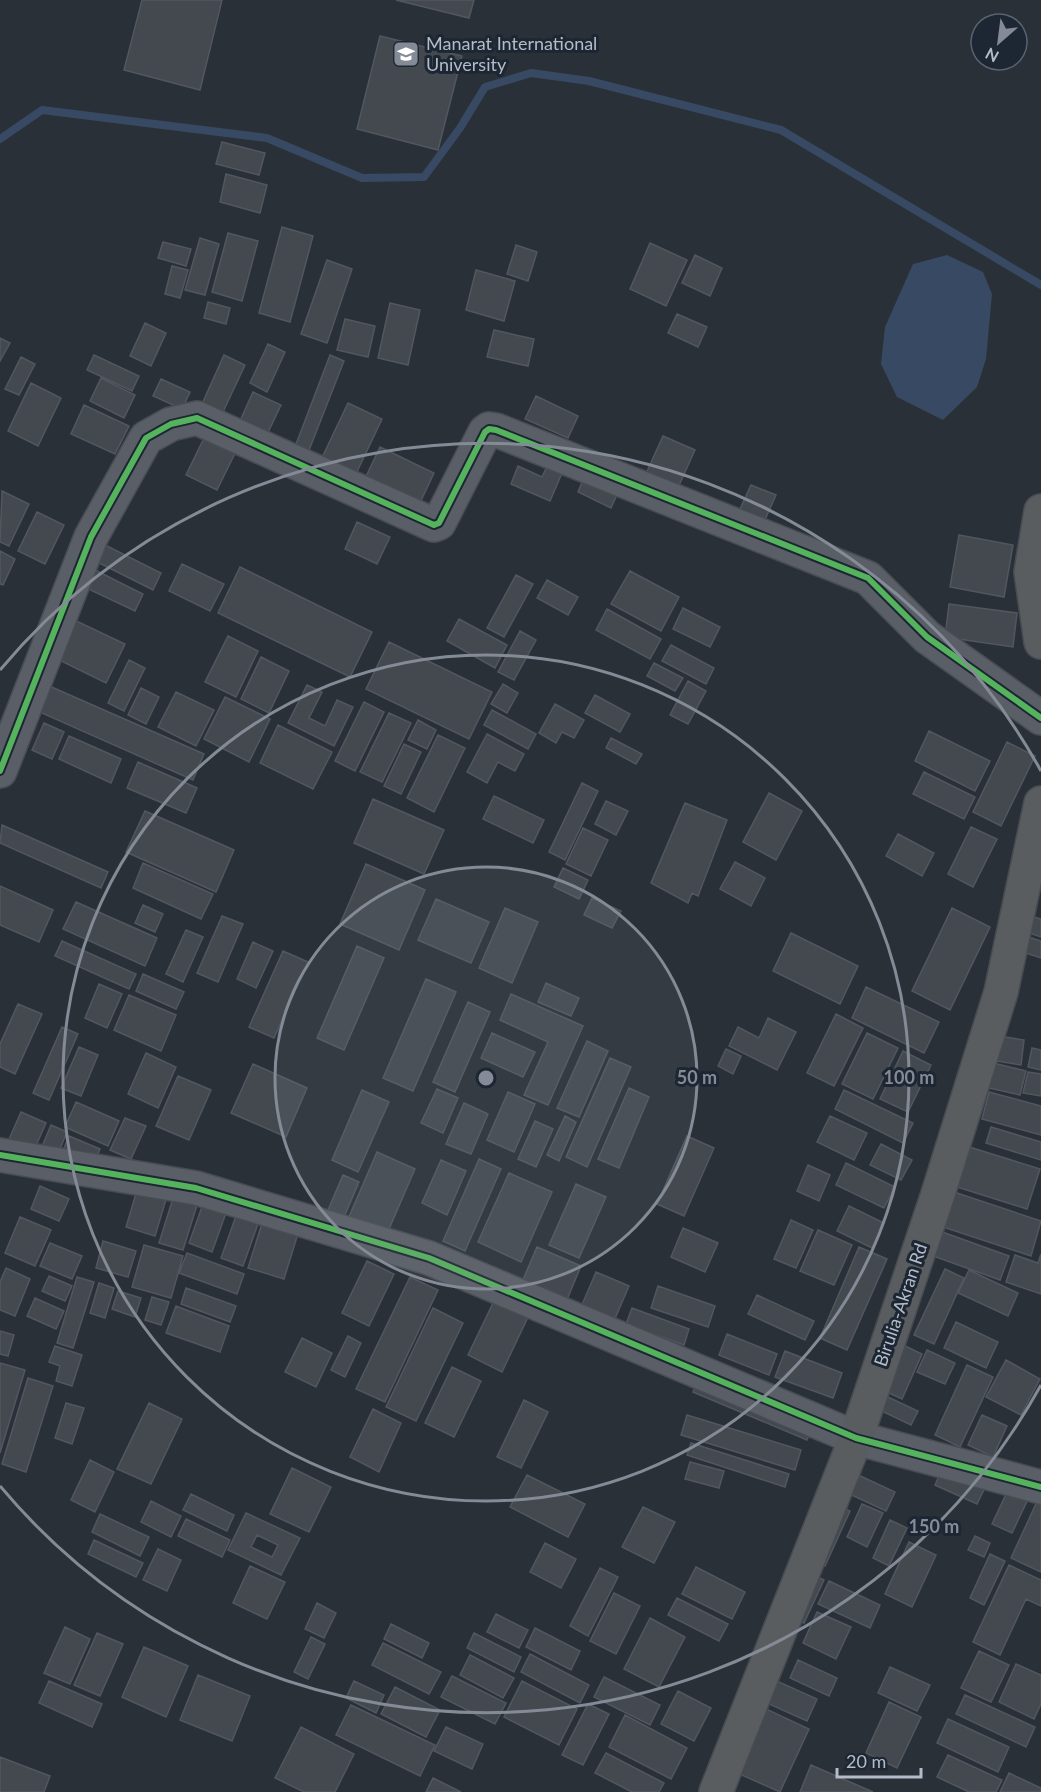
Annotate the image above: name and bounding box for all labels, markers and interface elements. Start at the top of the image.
north arrow [969,12,1029,72]
place label: Manarat International University [426,32,597,75]
school or university icon: Manarat International University [391,39,421,69]
text: N [982,44,1002,67]
text: 50 m [677,1066,717,1088]
text: 100 m [884,1066,934,1088]
centre of rings [476,1068,496,1088]
street label: Birulia-Akran Rd [869,1240,931,1369]
text: 150 m [909,1515,959,1537]
scale bar [837,1741,921,1779]
text: 20 m [846,1750,886,1772]

